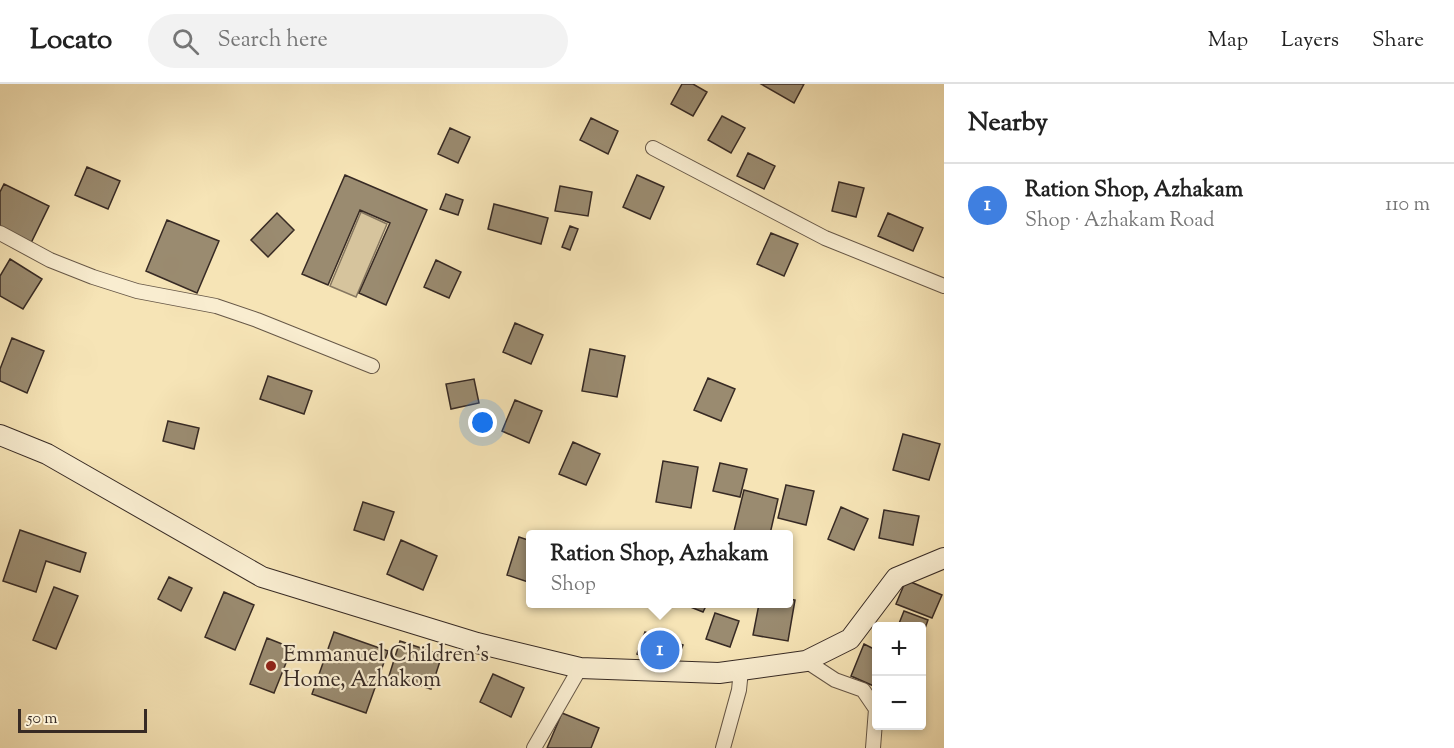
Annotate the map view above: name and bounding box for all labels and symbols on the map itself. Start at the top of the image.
your location [468,408,497,437]
pin: 1 [640,628,680,672]
place label: Emmanuel Children's Home, Azhakom [283,640,489,697]
marker: Emmanuel Children's Home, Azhakom [264,659,278,673]
scale bar [18,706,147,734]

